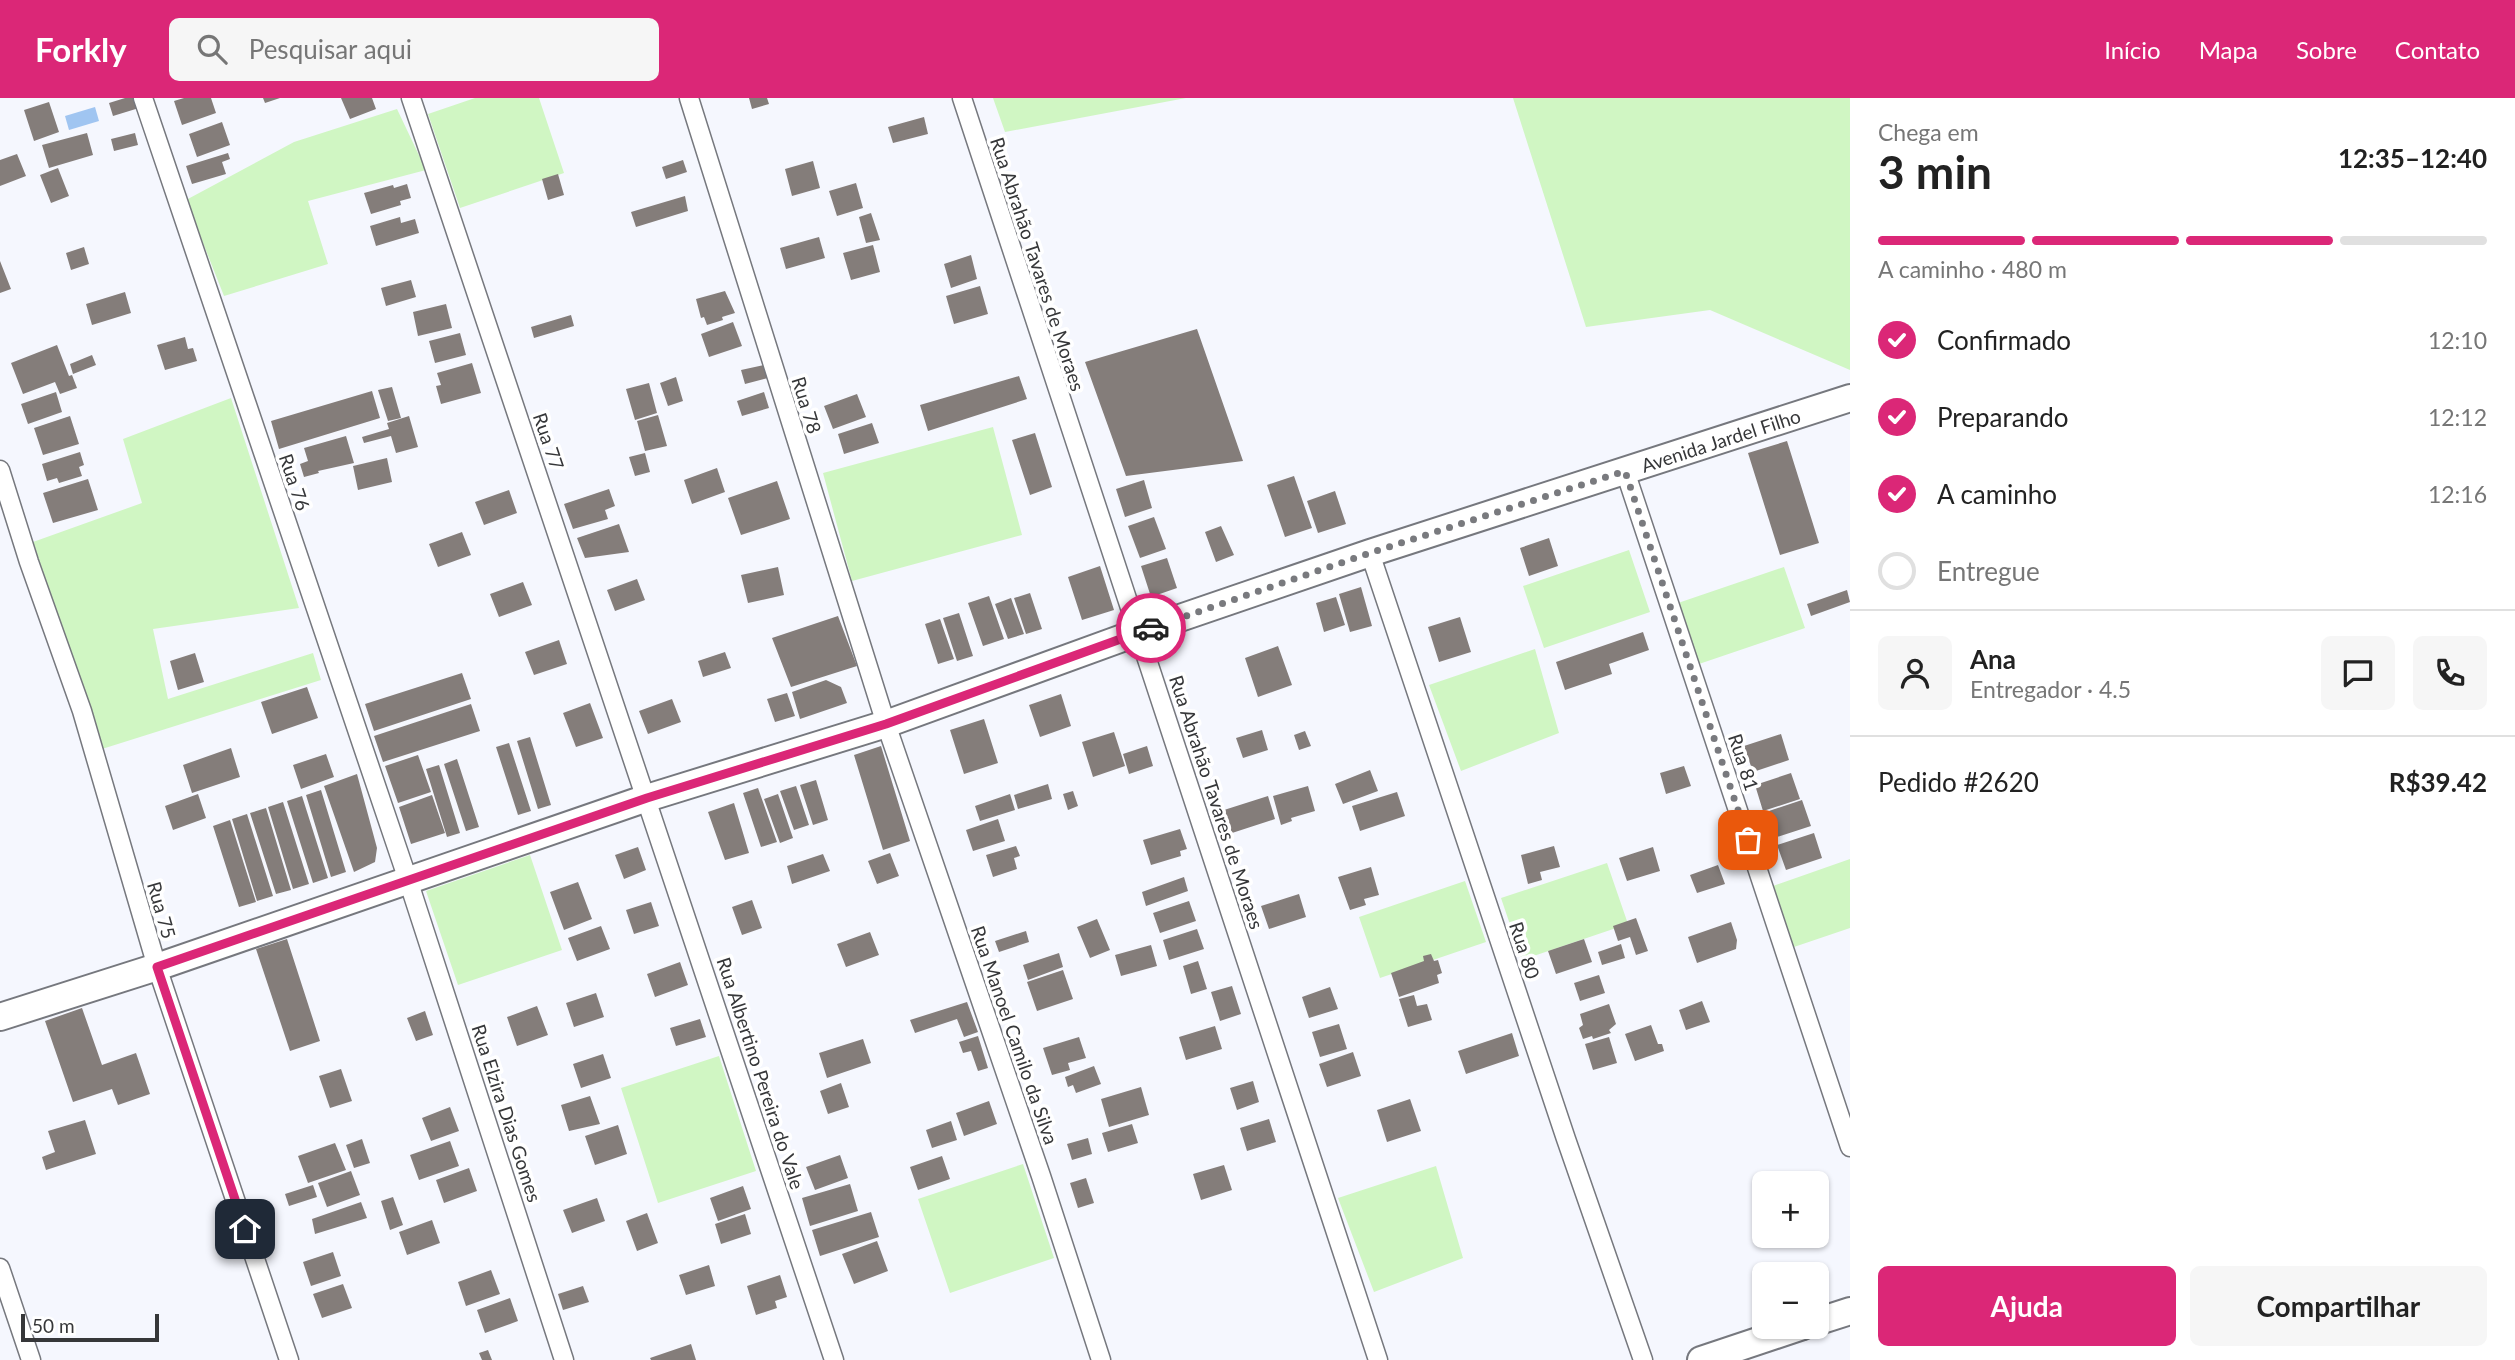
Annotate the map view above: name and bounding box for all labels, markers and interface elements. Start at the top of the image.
search box [169,18,659,81]
text: Forkly [35,29,127,69]
icon: search [193,30,231,68]
text: Pesquisar aqui [249,33,412,65]
text: Início [2104,35,2161,64]
text: Mapa [2199,35,2258,64]
text: Sobre [2296,35,2357,64]
text: Contato [2395,35,2480,64]
text: Chega em [1878,118,1979,146]
street label: Rua Abrahão Tavares de Moraes [986,134,1090,394]
text: 12:35–12:40 [2338,142,2487,174]
text: 3 min [1878,144,1992,199]
text: A caminho · 480 m [1878,255,2067,283]
icon: check [1878,321,1916,359]
text: Confirmado [1937,324,2071,356]
text: 12:10 [2428,326,2487,354]
street label: Rua 78 [787,374,827,436]
icon: check [1878,398,1916,436]
text: Preparando [1937,401,2069,433]
street label: Avenida Jardel Filho [1638,403,1803,476]
text: 12:12 [2428,403,2487,431]
street label: Rua 77 [529,410,569,472]
street label: Rua 76 [275,451,315,513]
icon: check [1878,475,1916,513]
text: A caminho [1937,478,2057,510]
text: 12:16 [2428,480,2487,508]
text: Entregue [1937,555,2040,587]
courier [1116,593,1186,663]
icon: car [1132,609,1170,647]
button: person [1878,636,1952,710]
button: chat [2321,636,2395,710]
button: phone [2413,636,2487,710]
text: Ana [1970,643,2016,675]
street label: Rua Abrahão Tavares de Moraes [1165,672,1269,932]
text: Entregador · 4.5 [1970,675,2131,703]
street label: Rua 81 [1724,731,1764,793]
text: Pedido #2620 [1878,766,2039,798]
text: R$39.42 [2389,766,2487,798]
pin [1718,810,1778,870]
icon: bag [1729,821,1767,859]
street label: Rua 75 [143,879,181,941]
street label: Rua 80 [1505,919,1545,981]
street label: Rua Manoel Camilo da Silva [967,923,1063,1147]
street label: Rua Albertino Pereira do Vale [713,954,809,1192]
street label: Rua Elzira Dias Gomes [467,1021,547,1205]
map controls [1752,1171,1829,1339]
button: + [1752,1171,1829,1248]
pin [215,1199,275,1259]
icon: home [226,1210,264,1248]
button: − [1752,1262,1829,1339]
button: Ajuda [1878,1266,2176,1346]
button: Compartilhar [2190,1266,2487,1346]
scale bar [21,1311,159,1343]
text: 50 m [32,1314,75,1337]

